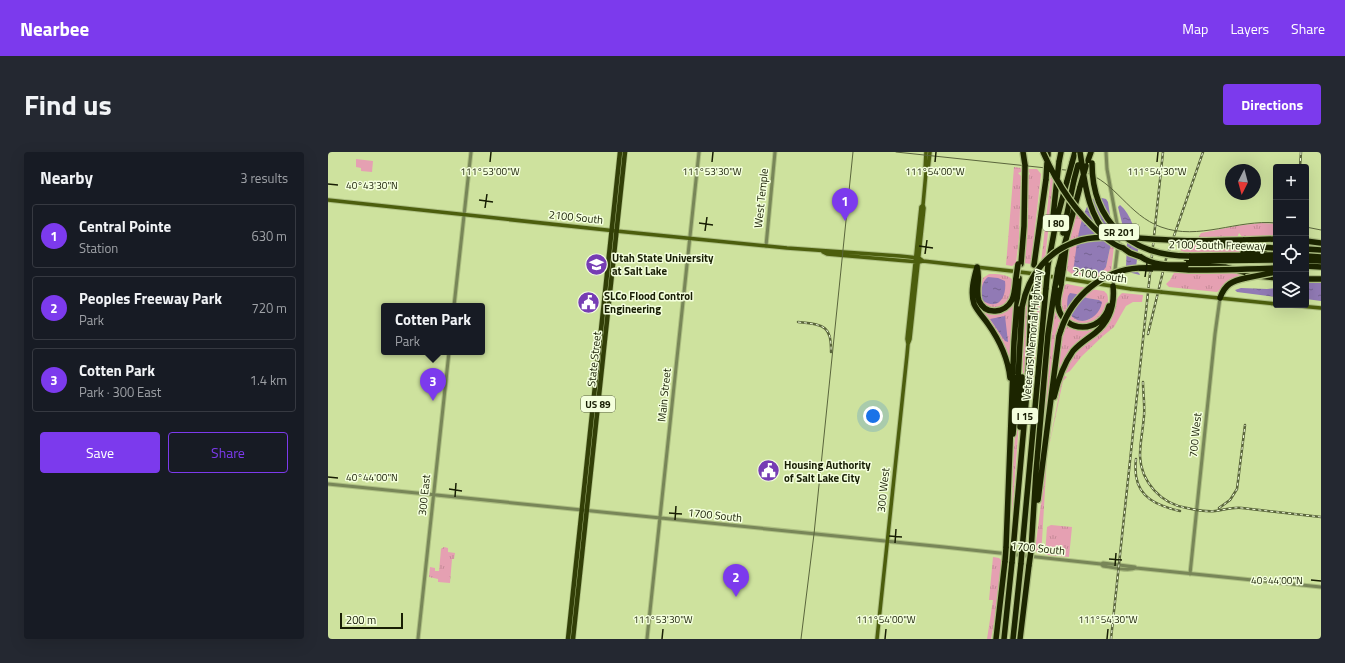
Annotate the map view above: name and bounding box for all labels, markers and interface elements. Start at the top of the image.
text: Nearbee [20,14,89,43]
text: Map [1182,18,1208,39]
text: Layers [1230,18,1269,39]
text: Share [1291,18,1325,39]
text: Find us [24,83,112,126]
button: Directions [1223,84,1321,125]
text: 111°53'00"W [460,164,520,179]
text: 111°53'30"W [682,164,742,179]
text: 111°54'00"W [905,164,965,179]
text: 111°54'30"W [1127,164,1187,179]
north arrow [1225,164,1261,200]
map controls [1273,164,1309,308]
button: + [1273,164,1309,200]
text: Nearby [40,165,93,191]
street label: West Temple [750,167,772,229]
text: 3 results [240,168,288,188]
text: 40°43'30"N [346,178,398,193]
pin: 1 [832,188,858,221]
button: − [1273,200,1309,236]
street label: 2100 South [548,206,604,228]
text: Central Pointe [79,215,171,238]
road number: I 80 [1043,215,1069,231]
road number: SR 201 [1099,224,1139,240]
text: 1 [50,226,58,246]
text: 630 m [251,226,287,246]
street label: 2100 South Freeway [1169,236,1266,254]
button: locate [1273,236,1309,272]
text: Station [79,238,118,258]
place label: Utah State University at Salt Lake [612,250,714,279]
school or university icon: Utah State University at Salt Lake [583,251,609,277]
street label: 2100 South [1072,263,1128,287]
street label: Veterans Memorial Highway [1018,269,1046,401]
button: layers [1273,272,1309,308]
text: Peoples Freeway Park [79,287,222,310]
place label: SLCo Flood Control Engineering [604,288,693,317]
public building icon: SLCo Flood Control Engineering [575,289,601,315]
text: 2 [50,298,58,318]
text: 720 m [251,298,287,318]
popup [381,303,485,355]
text: Cotten Park [395,308,471,331]
text: Park [79,310,104,330]
street label: State Street [583,330,605,387]
text: Park [395,331,420,351]
text: Cotten Park [79,359,155,382]
street label: Main Street [653,367,675,423]
pin: 3 [420,368,446,401]
text: 3 [50,370,58,390]
text: 1.4 km [250,370,287,390]
text: Park · 300 East [79,382,161,402]
road number: US 89 [581,396,615,412]
your location [863,406,883,426]
road number: I 15 [1012,408,1038,424]
street label: 700 West [1185,412,1205,458]
button: Save [40,432,160,473]
button: Share [168,432,288,473]
place label: Housing Authority of Salt Lake City [784,457,871,486]
public building icon: Housing Authority of Salt Lake City [756,458,782,484]
street label: 300 West [873,467,893,513]
text: 40°44'00"N [346,470,398,485]
street label: 300 East [414,473,434,516]
street label: 1700 South [687,504,743,526]
street label: 1700 South [1010,537,1066,559]
pin: 2 [723,564,749,597]
text: 40°44'00"N [1251,573,1303,588]
scale bar [340,611,403,630]
text: 200 m [346,612,376,628]
text: 111°53'30"W [633,612,693,627]
text: 111°54'00"W [856,612,916,627]
text: 111°54'30"W [1078,612,1138,627]

